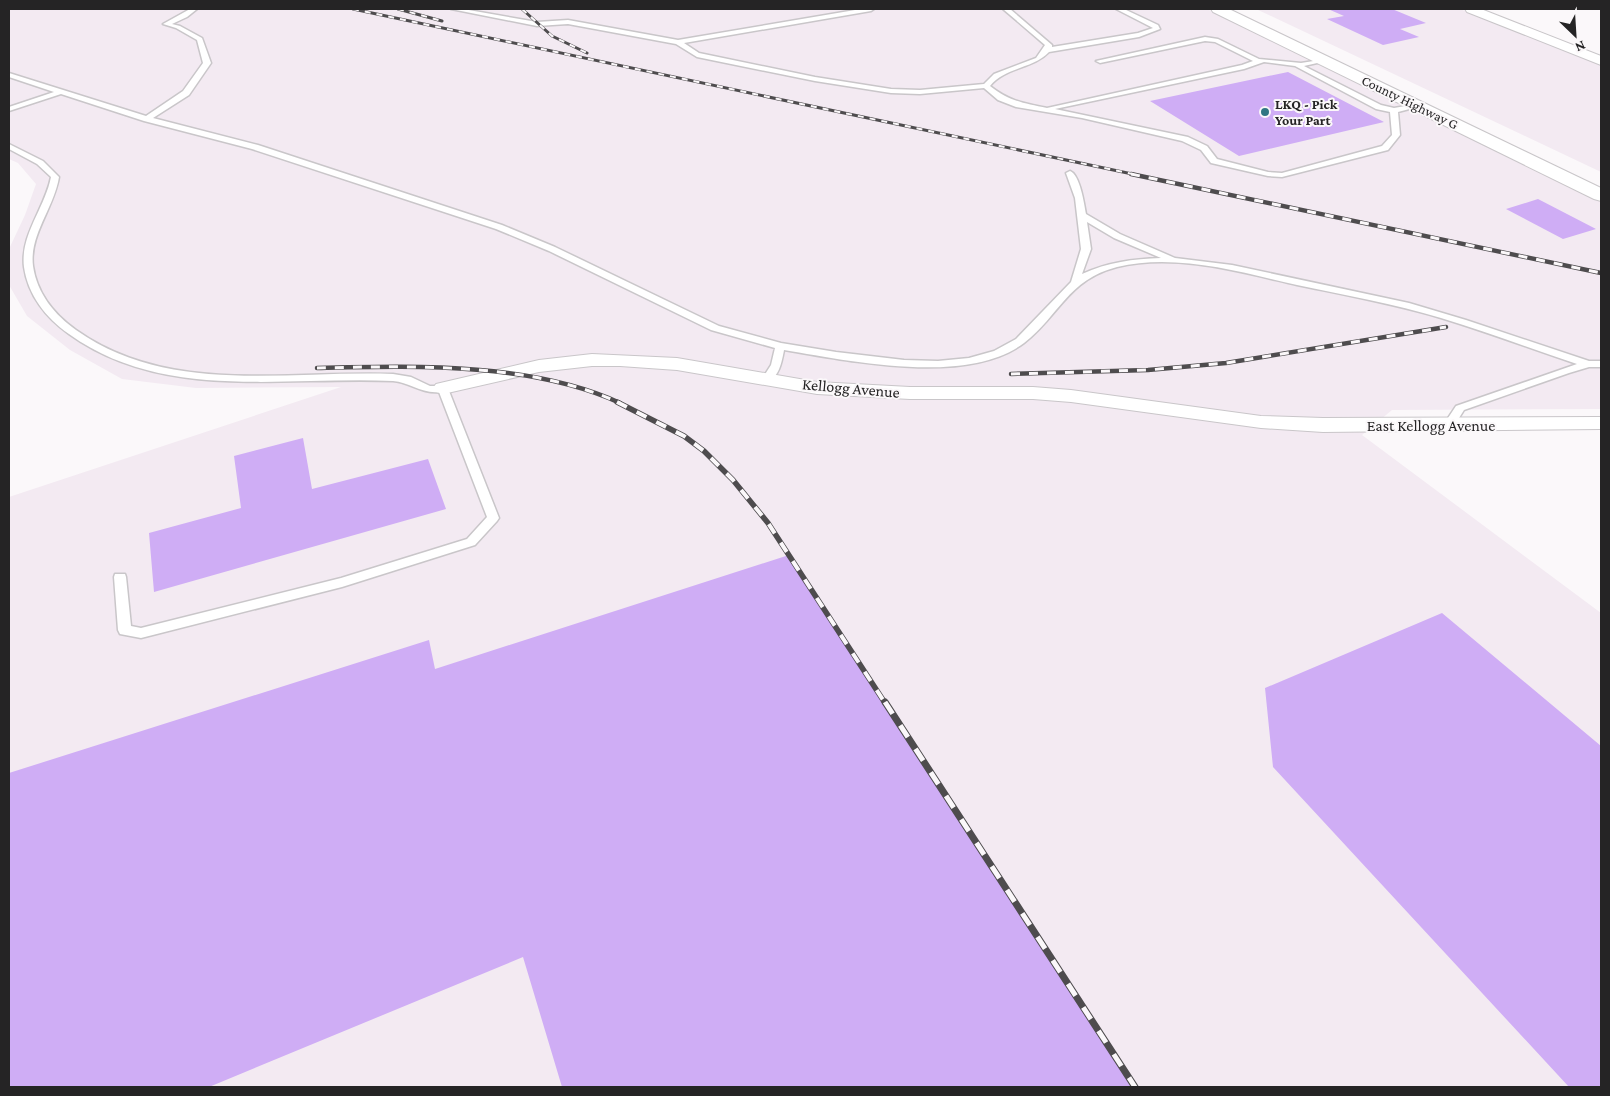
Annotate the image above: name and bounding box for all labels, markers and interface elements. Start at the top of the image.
north arrow [1550,10,1600,60]
text: N [1572,38,1588,56]
street label: County Highway G [1359,72,1461,132]
place label: LKQ - Pick Your Part [1275,96,1338,128]
marker: LKQ - Pick Your Part [1259,106,1271,118]
street label: Kellogg Avenue [801,375,901,402]
street label: East Kellogg Avenue [1367,417,1495,435]

